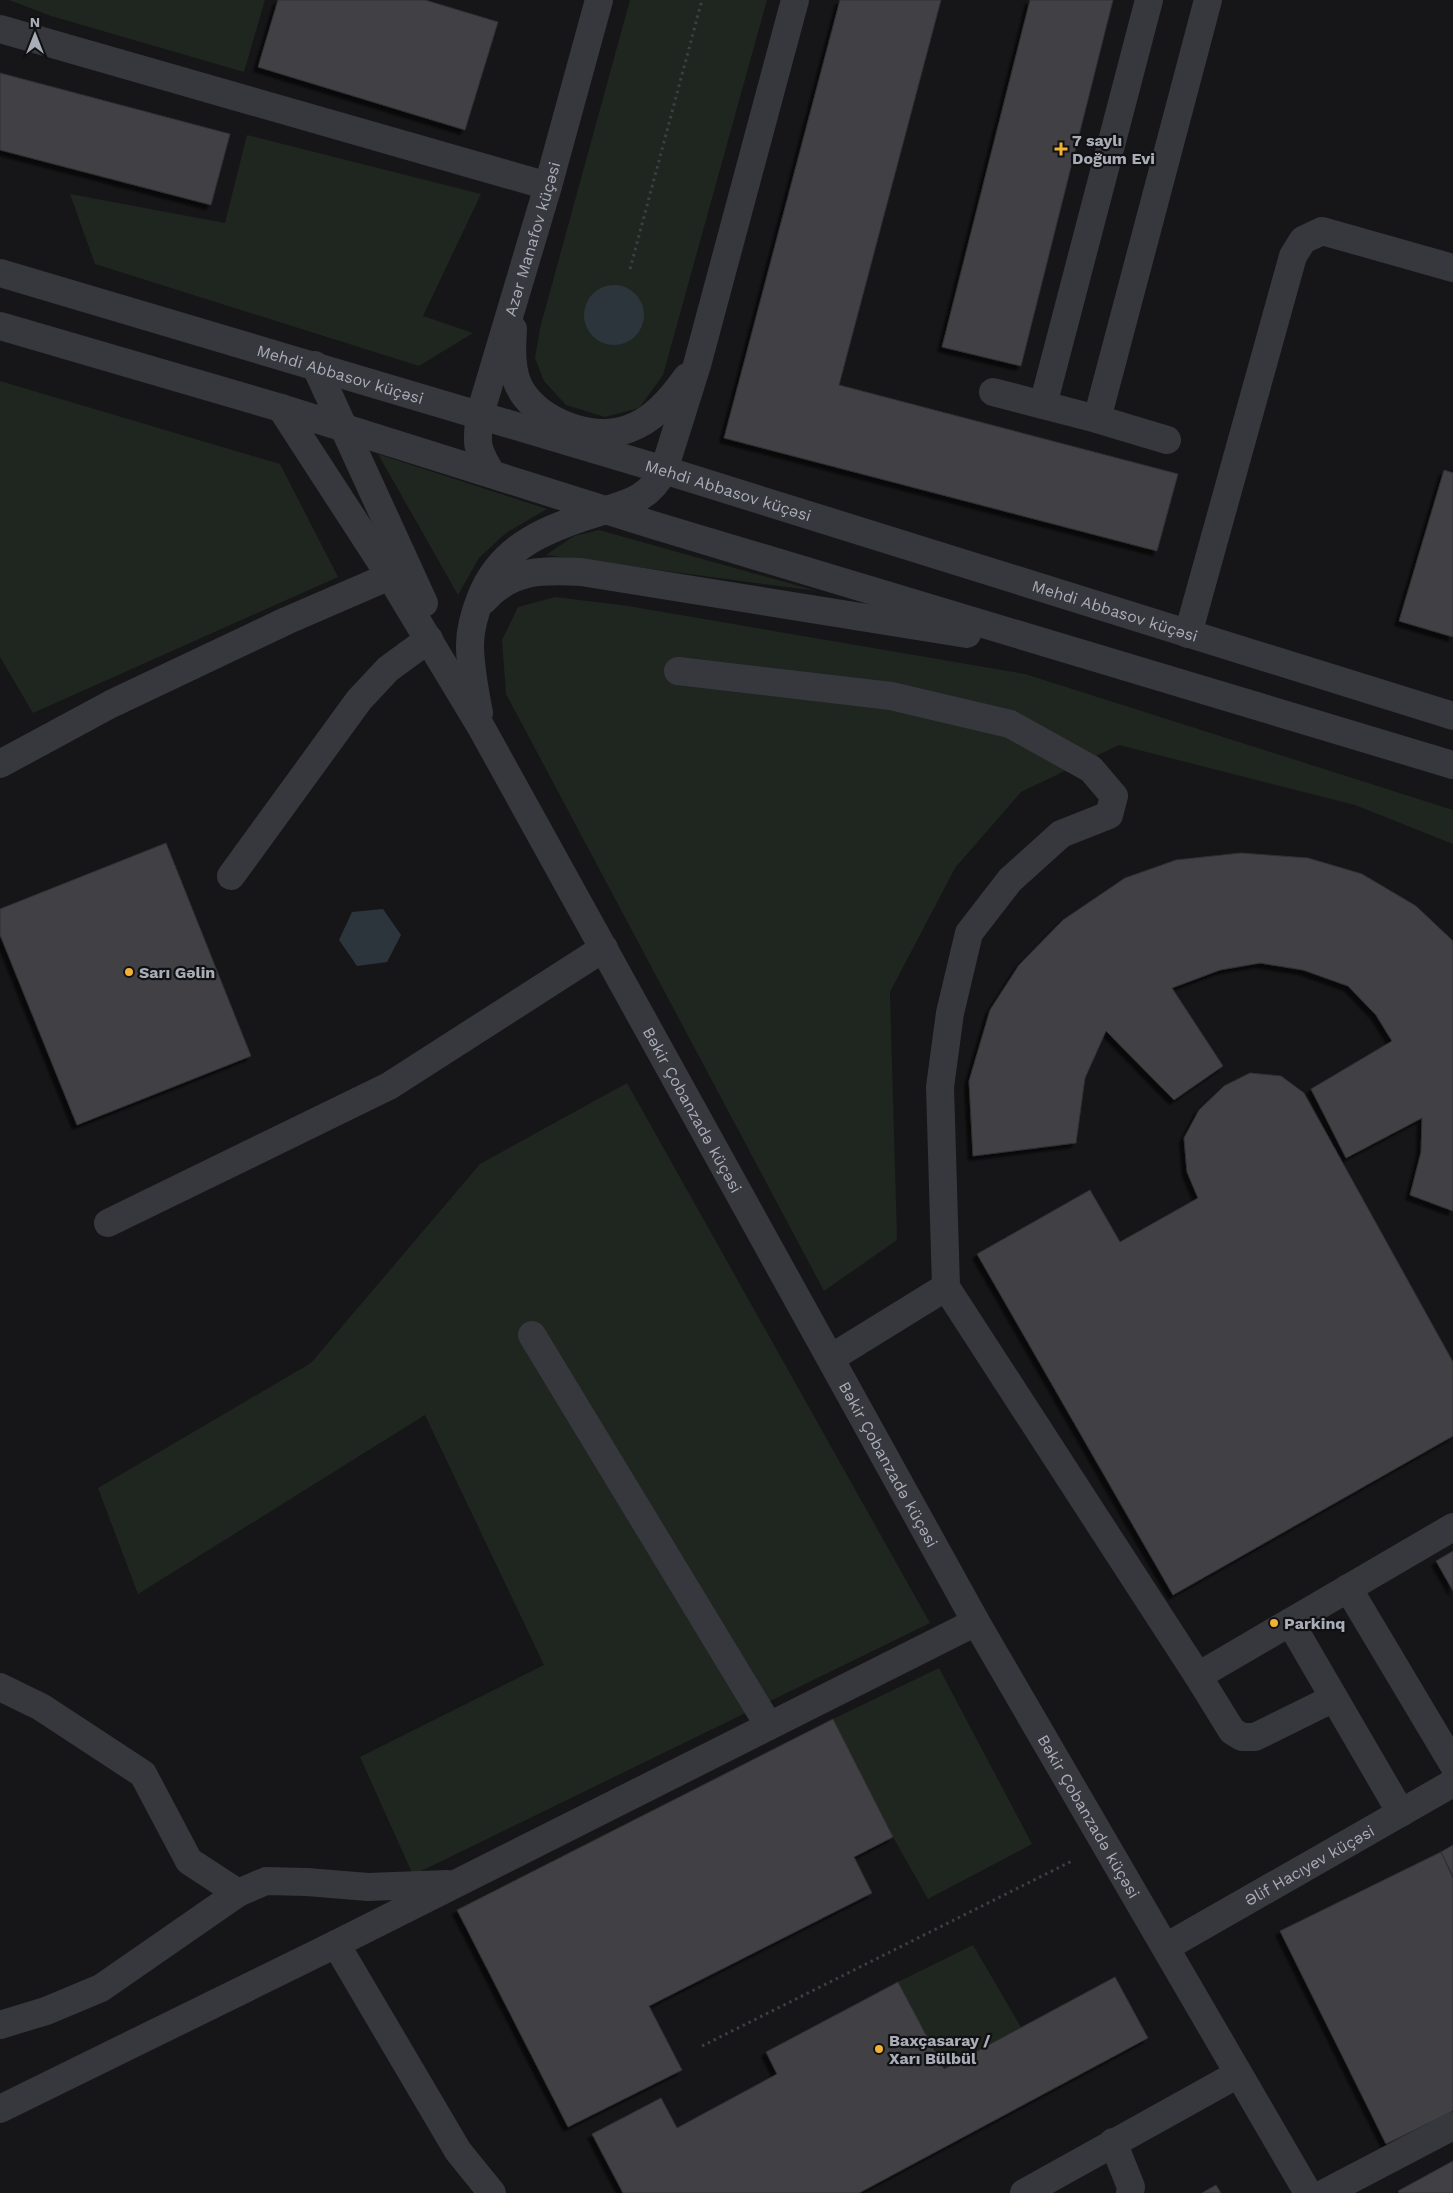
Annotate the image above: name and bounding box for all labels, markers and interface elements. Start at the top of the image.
north arrow [10,10,60,60]
text: N [30,14,40,30]
place label: 7 saylı Doğum Evi [1072,131,1155,168]
marker: 7 saylı Doğum Evi [1054,142,1068,156]
street label: Azər Manafov küçəsi [501,160,564,319]
street label: Mehdi Abbasov küçəsi [255,341,426,408]
street label: Mehdi Abbasov küçəsi [643,456,814,525]
street label: Mehdi Abbasov küçəsi [1030,576,1200,646]
place label: Sarı Gəlin [139,963,215,982]
marker: Sarı Gəlin [123,966,135,978]
street label: Bəkir Çobanzadə küçəsi [639,1024,746,1196]
street label: Bəkir Çobanzadə küçəsi [835,1378,942,1551]
place label: Parkinq [1284,1614,1345,1633]
marker: Parkinq [1268,1617,1280,1629]
street label: Bəkir Çobanzadə küçəsi [1033,1731,1144,1902]
street label: Əlif Hacıyev küçəsi [1241,1821,1378,1910]
place label: Baxçasaray / Xarı Bülbül [889,2031,991,2068]
marker: Baxçasaray / Xarı Bülbül [873,2043,885,2055]

